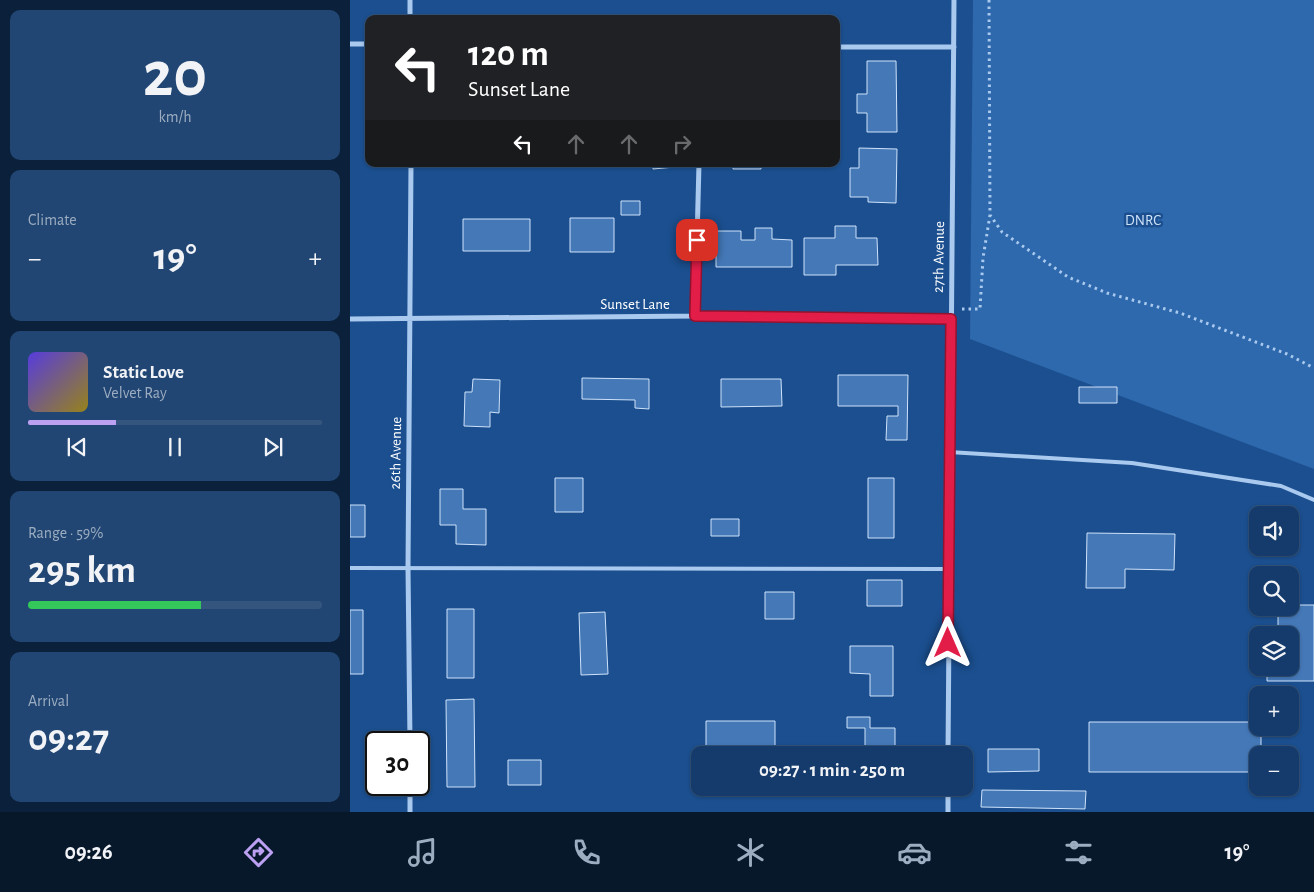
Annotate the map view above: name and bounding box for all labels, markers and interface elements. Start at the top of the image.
icon: left [385,35,450,100]
text: 120 m [468,37,549,72]
text: 20 [143,43,207,108]
text: Sunset Lane [468,78,570,100]
text: km/h [158,109,192,125]
icon: left [509,130,537,158]
icon: ahead [562,130,590,158]
icon: ahead [615,130,643,158]
icon: right [668,130,696,158]
text: Climate [28,212,77,228]
park label: DNRC [1125,213,1161,228]
pin [676,219,718,261]
street label: 27th Avenue [931,221,947,293]
icon: arrive [683,226,711,254]
text: 19° [153,239,197,277]
text: − [28,245,41,273]
text: + [309,245,322,273]
street label: Sunset Lane [600,297,670,312]
text: Static Love [103,363,184,382]
text: Velvet Ray [103,385,167,401]
street label: 26th Avenue [388,416,404,489]
icon: previous [63,433,91,461]
icon: pause [161,433,189,461]
icon: next [259,433,287,461]
map controls [1249,506,1299,796]
button: sound [1249,506,1299,556]
text: Range · 59% [28,525,104,541]
text: 295 km [28,552,136,590]
button: search [1249,566,1299,616]
position arrow [921,616,973,668]
button: layers [1249,626,1299,676]
button: + [1249,686,1299,736]
text: Arrival [28,693,69,709]
text: 09:27 [28,720,109,758]
speed limit sign: 30 [365,731,430,796]
button: − [1249,746,1299,796]
text: 09:27 · 1 min · 250 m [759,761,905,780]
icon: directions [241,835,276,870]
icon: music [405,835,440,870]
icon: phone [569,835,604,870]
icon: climate [733,835,768,870]
icon: car [897,835,932,870]
icon: filters [1061,835,1096,870]
text: 09:26 [64,841,113,863]
text: 19° [1225,841,1250,863]

